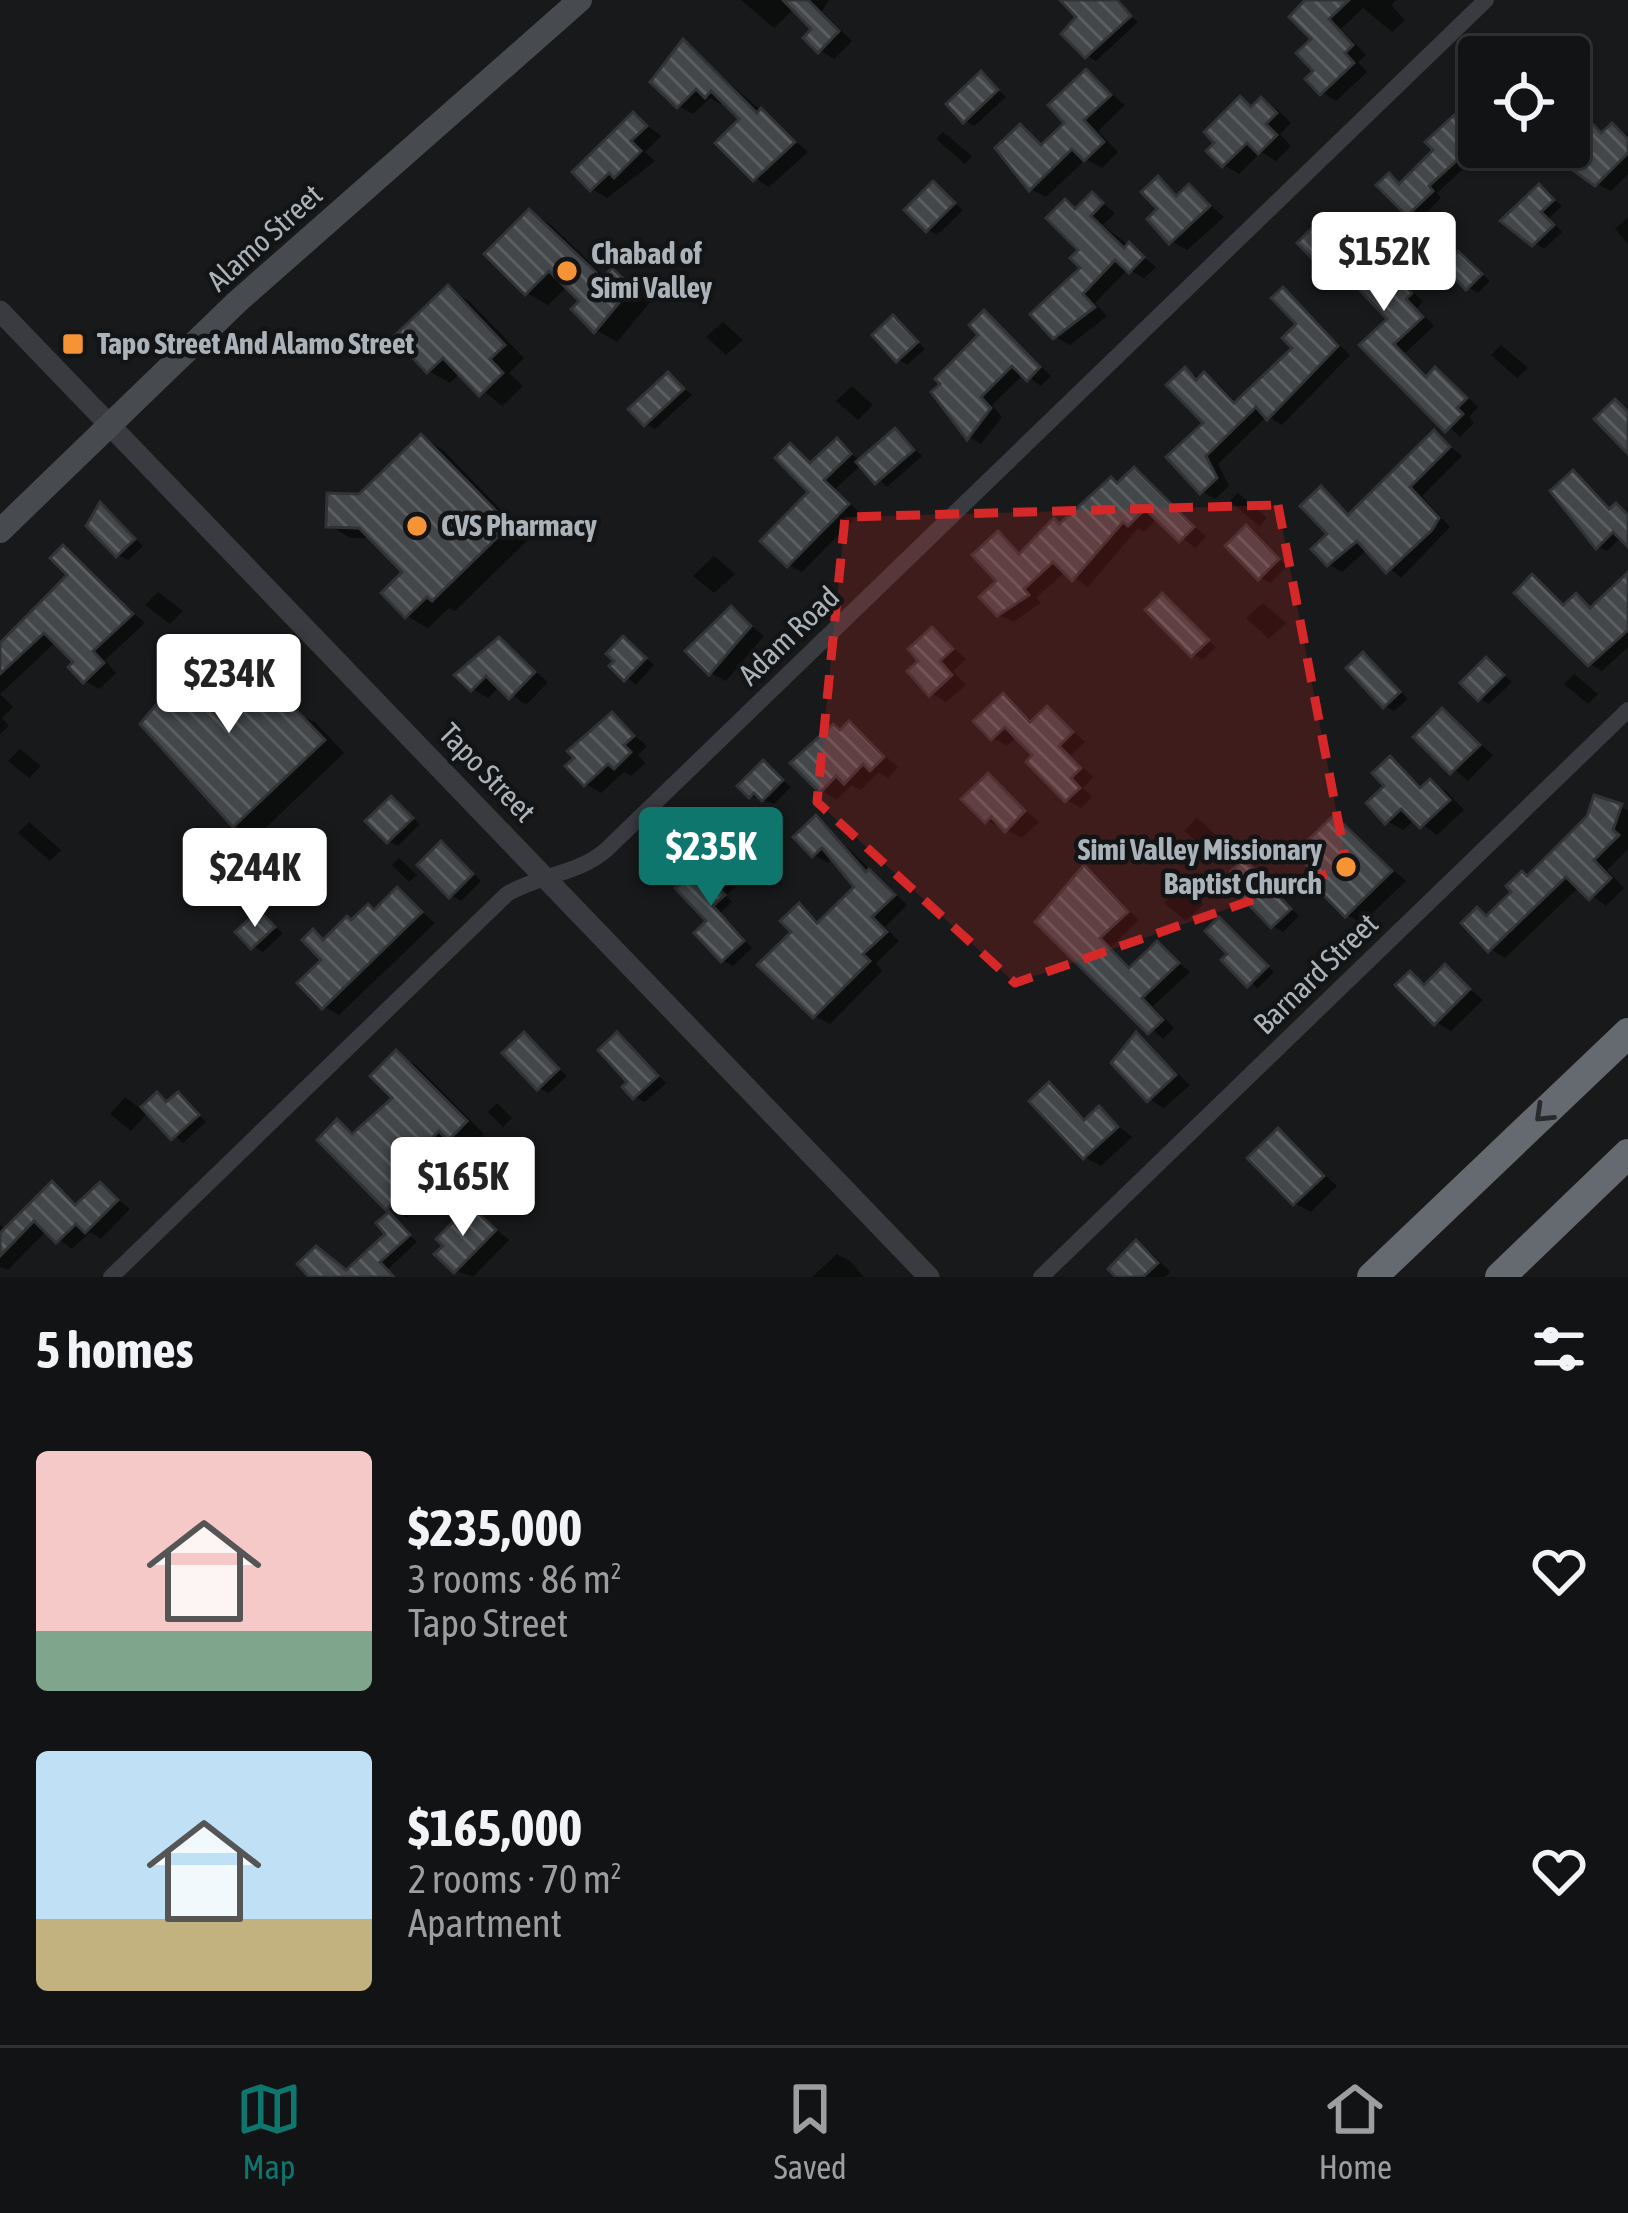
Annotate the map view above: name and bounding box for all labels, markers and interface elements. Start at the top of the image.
map controls [1458,36,1590,168]
button: locate [1458,36,1590,168]
street label: Alamo Street [200,177,329,297]
pin: $152K [1300,212,1468,314]
text: $152K [1339,229,1429,273]
place label: Chabad of Simi Valley [591,236,713,304]
marker: Chabad of Simi Valley [554,258,580,284]
place label: Tapo Street And Alamo Street [97,326,415,360]
marker: Tapo Street And Alamo Street [60,331,86,357]
place label: CVS Pharmacy [441,508,598,542]
marker: CVS Pharmacy [404,513,430,539]
street label: Adam Road [731,579,845,691]
pin: $234K [145,634,313,736]
text: $234K [184,651,274,695]
street label: Tapo Street [433,716,543,828]
pin: $235K [627,807,795,909]
text: $235K [666,824,756,868]
pin: $244K [171,828,339,930]
place label: Simi Valley Missionary Baptist Church [1078,832,1323,900]
text: $244K [210,845,300,889]
marker: Simi Valley Missionary Baptist Church [1333,854,1359,880]
street label: Barnard Street [1246,906,1384,1041]
one-way arrow [1536,1099,1557,1121]
pin: $165K [379,1137,547,1239]
text: $165K [418,1154,508,1198]
icon: filters [1526,1316,1592,1382]
text: 5 homes [36,1320,194,1379]
text: $235,000 [408,1498,582,1557]
icon: home [132,1499,276,1643]
icon: heart [1526,1538,1592,1604]
text: 3 rooms · 86 m² [408,1557,622,1601]
text: Tapo Street [408,1601,568,1645]
text: $165,000 [408,1798,582,1857]
icon: home [132,1799,276,1943]
icon: heart [1526,1838,1592,1904]
text: 2 rooms · 70 m² [408,1857,622,1901]
text: Apartment [408,1901,562,1945]
tab: Map [236,2076,302,2186]
tab: Saved [774,2076,847,2186]
tab: Home [1319,2076,1392,2186]

